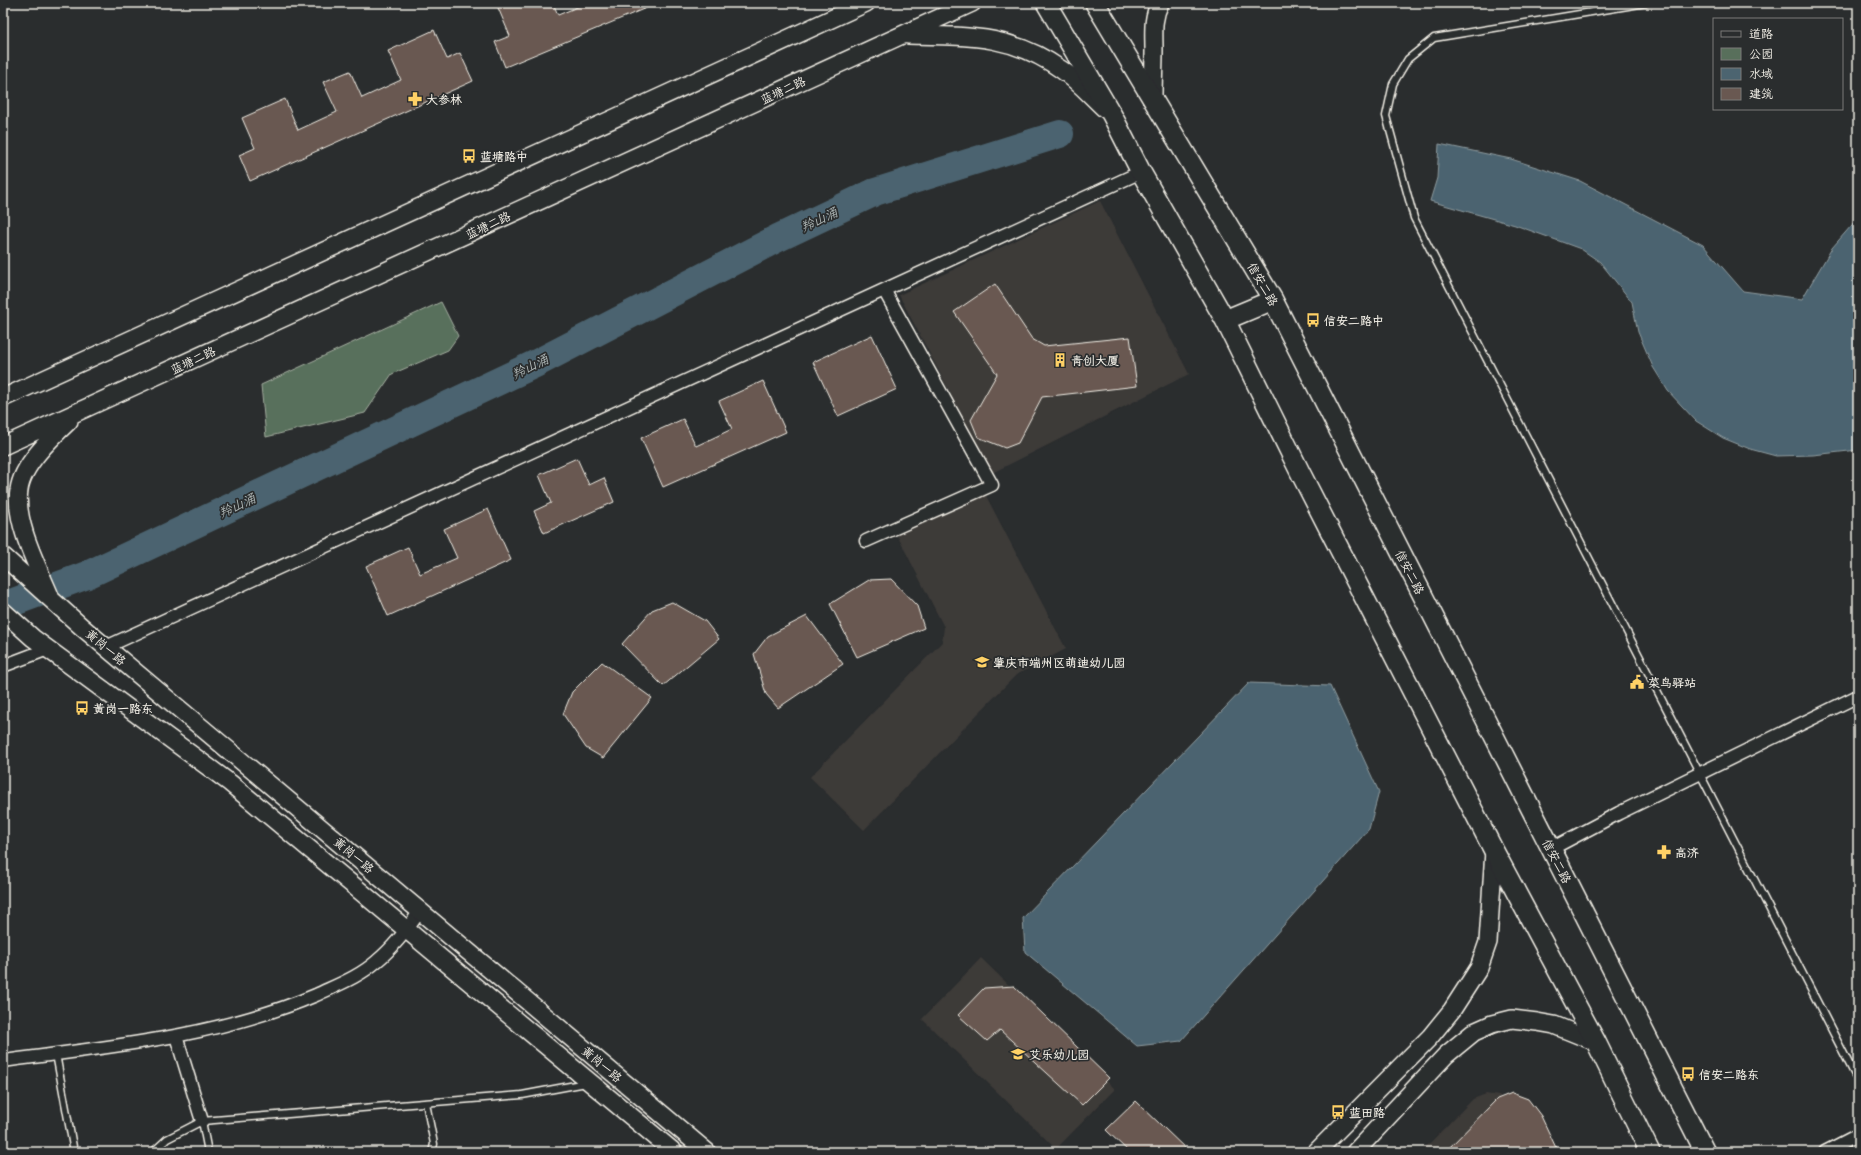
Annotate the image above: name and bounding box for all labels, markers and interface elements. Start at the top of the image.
legend [1713,18,1843,110]
text: 道路 [1749,25,1773,42]
text: 公园 [1749,45,1773,62]
text: 水域 [1749,65,1773,82]
street label: 蓝塘二路 [758,72,808,108]
text: 建筑 [1749,85,1773,102]
pharmacy icon: 大参林 [407,91,423,107]
place label: 大参林 [426,91,462,108]
bus stop icon: 蓝塘路中 [461,148,477,164]
place label: 蓝塘路中 [480,148,528,165]
water label: 羚山涌 [798,202,841,235]
street label: 蓝塘二路 [463,207,513,243]
street label: 信安二路 [1244,259,1282,309]
bus stop icon: 信安二路中 [1305,312,1321,328]
place label: 信安二路中 [1324,312,1384,329]
street label: 蓝塘二路 [168,342,218,378]
water label: 羚山涌 [509,349,552,383]
building icon: 青创大厦 [1052,352,1068,368]
place label: 青创大厦 [1071,352,1119,369]
water label: 羚山涌 [216,488,259,521]
street label: 信安二路 [1392,547,1428,597]
street label: 黄岗一路 [82,625,130,669]
school or university icon: 肇庆市端州区萌迪幼儿园 [974,654,990,670]
place label: 肇庆市端州区萌迪幼儿园 [993,654,1125,671]
public building icon: 菜鸟驿站 [1629,674,1645,690]
place label: 菜鸟驿站 [1648,674,1696,691]
bus stop icon: 黄岗一路东 [74,700,90,716]
place label: 黄岗一路东 [93,700,153,717]
street label: 黄岗一路 [330,833,378,877]
street label: 信安二路 [1539,836,1575,886]
pharmacy icon: 高济 [1656,844,1672,860]
place label: 高济 [1675,844,1699,861]
street label: 黄岗一路 [578,1042,626,1086]
school or university icon: 艾乐幼儿园 [1010,1046,1026,1062]
place label: 艾乐幼儿园 [1029,1046,1089,1063]
bus stop icon: 信安二路东 [1680,1066,1696,1082]
place label: 信安二路东 [1699,1066,1759,1083]
bus stop icon: 蓝田路 [1330,1104,1346,1120]
place label: 蓝田路 [1349,1104,1385,1121]

